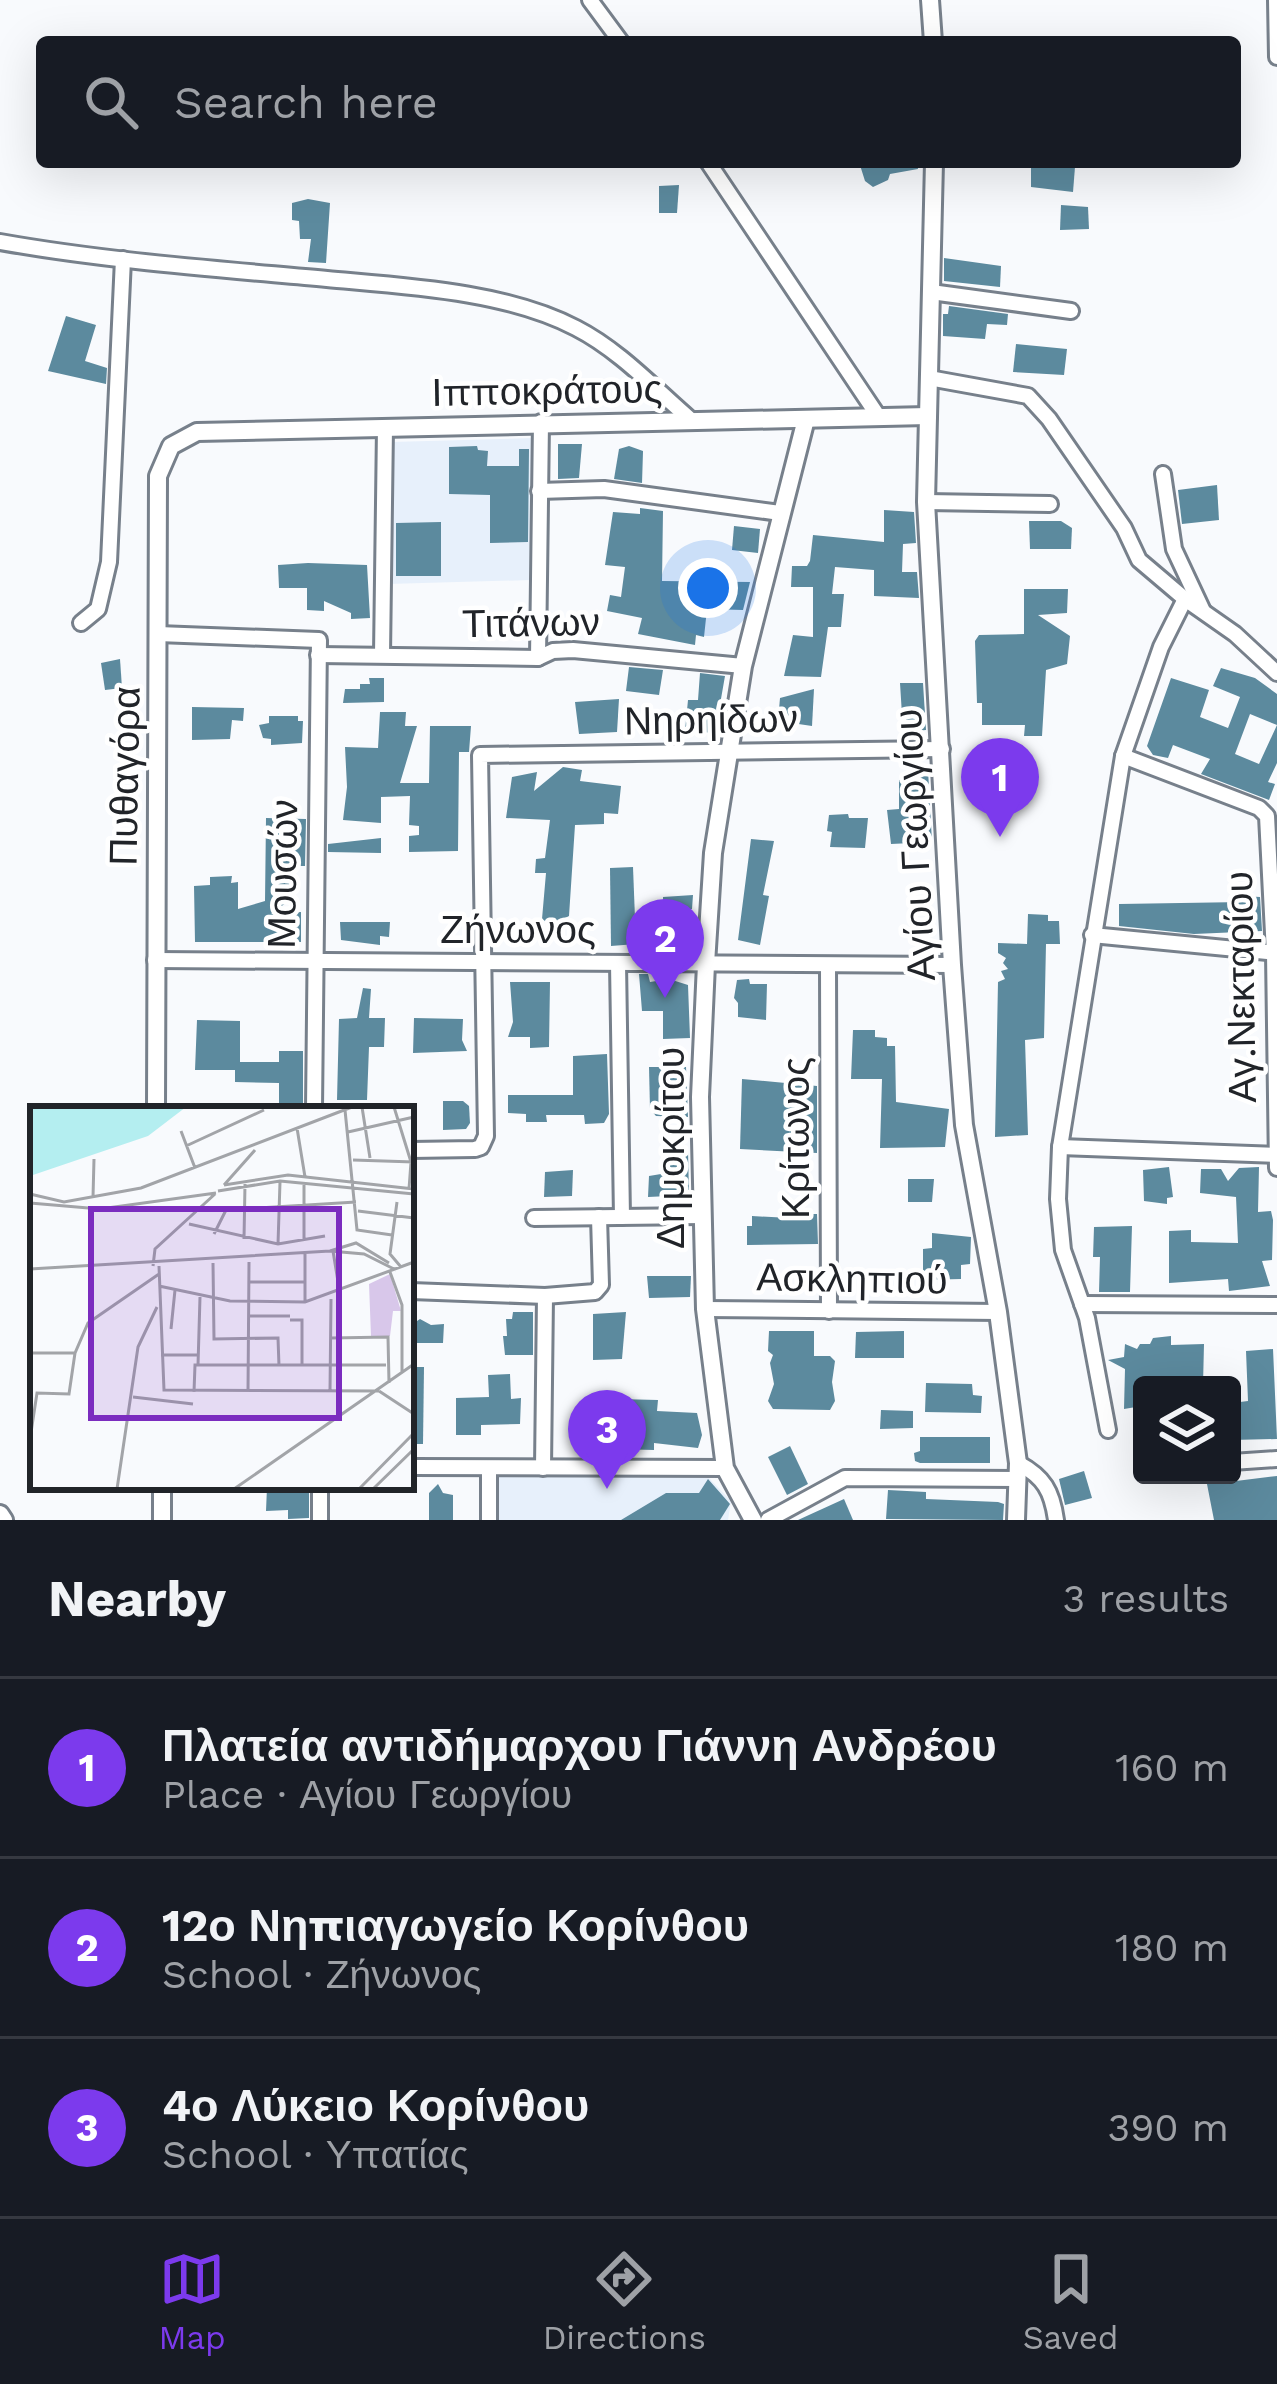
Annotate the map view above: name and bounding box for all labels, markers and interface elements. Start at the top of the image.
search box [36,36,1241,168]
icon: search [78,69,144,135]
text: Search here [174,76,438,129]
street label: Ιπποκράτους [431,366,663,415]
your location [678,558,738,618]
street label: Τιτάνων [462,599,600,646]
street label: Πυθαγόρα [100,686,149,866]
street label: Νηρηίδων [624,695,798,744]
street label: Αγίου Γεωργίου [885,708,944,982]
pin: 1 [961,738,1039,837]
street label: Μουσών [259,799,306,949]
street label: Αγ.Νεκταρίου [1216,871,1265,1103]
pin: 2 [626,899,704,998]
street label: Ζήνωνος [440,907,596,952]
street label: Δημοκρίτου [648,1047,693,1249]
street label: Κρίτωνος [773,1057,818,1219]
inset map [30,1106,414,1490]
street label: Ασκληπιού [756,1254,948,1303]
map controls [1133,1376,1241,1484]
button: layers [1133,1376,1241,1484]
pin: 3 [568,1390,646,1489]
text: Nearby [48,1569,226,1628]
text: 3 results [1063,1576,1229,1621]
text: Πλατεία αντιδήμαρχου Γιάννη Ανδρέου [162,1719,997,1772]
text: 1 [79,1745,95,1790]
text: 160 m [1115,1745,1229,1790]
text: Place · Αγίου Γεωργίου [162,1772,572,1817]
text: 12ο Νηπιαγωγείο Κορίνθου [162,1899,749,1952]
text: 2 [75,1925,99,1970]
text: 180 m [1115,1925,1229,1970]
text: School · Ζήνωνος [162,1952,481,1997]
text: 4ο Λύκειο Κορίνθου [162,2079,589,2132]
text: 3 [75,2105,99,2150]
text: 390 m [1107,2105,1229,2150]
text: School · Υπατίας [162,2132,468,2177]
tab: Map [158,2246,226,2357]
tab: Directions [543,2246,706,2357]
tab: Saved [1023,2246,1119,2357]

